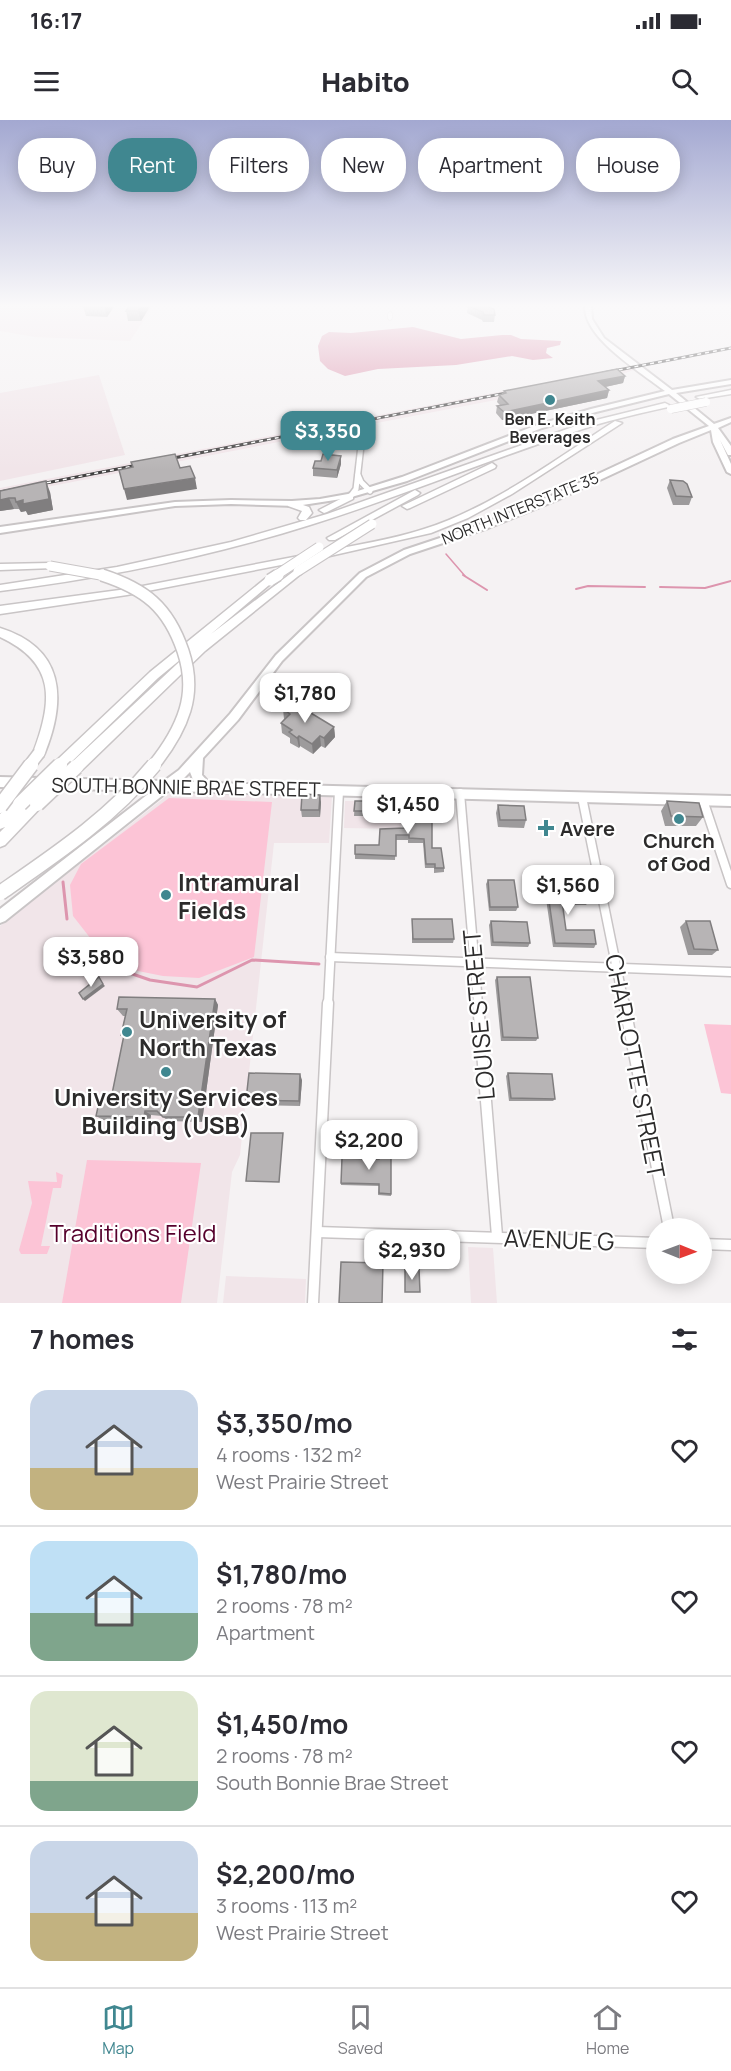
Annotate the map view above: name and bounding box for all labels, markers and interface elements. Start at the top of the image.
text: 16:17 [30,6,82,36]
text: Habito [321,63,410,100]
icon: menu [30,65,63,98]
icon: search [668,65,701,98]
chip: Buy [18,138,96,192]
chip: Rent [108,138,197,192]
chip: Filters [209,138,309,192]
chip: New [321,138,406,192]
chip: Apartment [418,138,564,192]
chip: House [576,138,680,192]
marker: Ben E. Keith Beverages [543,393,557,407]
place label: Ben E. Keith Beverages [505,408,595,448]
pin: $3,350 [279,411,377,462]
text: $3,350 [295,417,361,444]
street label: NORTH INTERSTATE 35 [438,466,602,550]
pin: $1,780 [256,673,354,724]
text: $1,780 [274,679,336,706]
street label: SOUTH BONNIE BRAE STREET [51,771,321,803]
pin: $1,450 [359,784,457,835]
text: $1,450 [376,790,440,817]
marker: Church of God [672,812,686,826]
place label: Avere [560,815,615,842]
marker: Avere [537,819,555,837]
place label: Church of God [643,827,715,877]
place label: Intramural Fields [178,865,300,926]
pin: $1,560 [519,865,617,916]
text: $1,560 [536,871,600,898]
marker: Intramural Fields [159,888,173,902]
street label: LOUISE STREET [454,928,502,1102]
pin: $3,580 [42,937,140,988]
text: $3,580 [57,943,125,970]
street label: CHARLOTTE STREET [598,951,674,1181]
place label: University of North Texas [139,1002,286,1063]
marker: University of North Texas [120,1025,134,1039]
marker: University Services Building (USB) [159,1065,173,1079]
place label: University Services Building (USB) [54,1080,278,1141]
pin: $2,200 [320,1120,418,1171]
text: $2,200 [335,1126,403,1153]
park label: Traditions Field [49,1216,217,1249]
north arrow [646,1218,712,1284]
map controls [646,1218,712,1284]
street label: AVENUE G [503,1221,615,1257]
pin: $2,930 [363,1230,461,1281]
text: $2,930 [378,1236,446,1263]
text: 7 homes [30,1321,134,1357]
icon: filters [668,1323,701,1356]
text: $3,350/mo [216,1405,353,1441]
icon: home [78,1414,150,1486]
icon: heart [668,1434,701,1467]
text: 4 rooms · 132 m² [216,1441,362,1468]
text: West Prairie Street [216,1468,389,1495]
text: $1,780/mo [216,1556,347,1592]
icon: home [78,1565,150,1637]
icon: heart [668,1585,701,1618]
text: 2 rooms · 78 m² [216,1592,353,1619]
text: Apartment [216,1619,315,1646]
text: $1,450/mo [216,1706,348,1742]
icon: home [78,1715,150,1787]
icon: heart [668,1735,701,1768]
text: 2 rooms · 78 m² [216,1742,353,1769]
text: South Bonnie Brae Street [216,1769,449,1796]
text: $2,200/mo [216,1856,355,1892]
icon: home [78,1865,150,1937]
icon: heart [668,1885,701,1918]
text: 3 rooms · 113 m² [216,1892,357,1919]
text: West Prairie Street [216,1919,389,1946]
tab: Map [102,2001,135,2059]
tab: Saved [338,2001,383,2059]
tab: Home [586,2001,629,2059]

